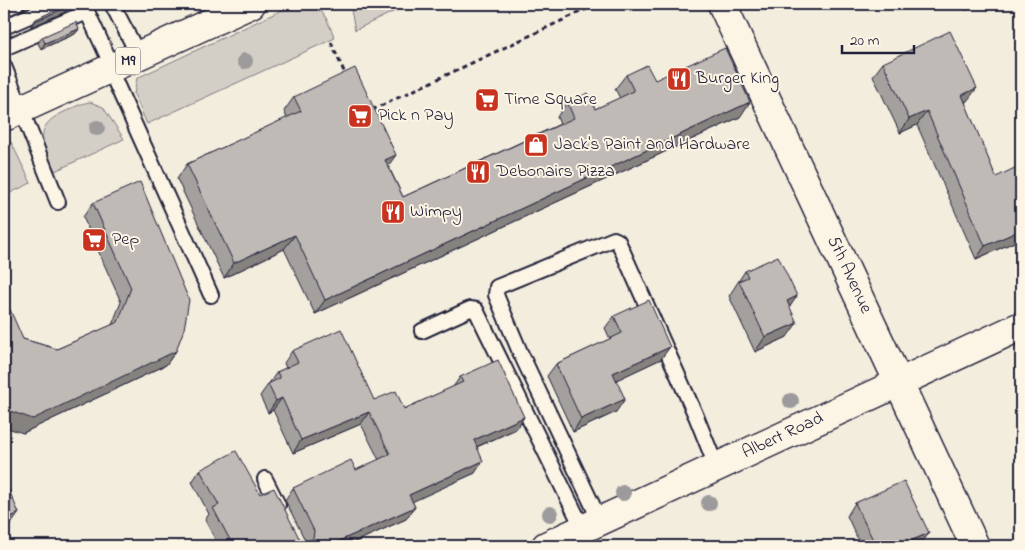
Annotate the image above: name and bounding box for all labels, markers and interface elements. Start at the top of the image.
scale bar [842,22,915,54]
text: 20 m [850,30,880,52]
road number: M9 [116,48,140,74]
restaurant icon: Burger King [666,66,692,92]
place label: Burger King [695,66,779,93]
supermarket icon: Time Square [474,87,500,113]
place label: Time Square [504,87,598,113]
supermarket icon: Pick n Pay [347,103,373,129]
place label: Pick n Pay [378,103,453,129]
shop icon: Jack's Paint and Hardware [523,132,549,158]
place label: Jack's Paint and Hardware [554,132,751,158]
restaurant icon: Debonairs Pizza [465,159,491,185]
place label: Debonairs Pizza [495,159,615,185]
restaurant icon: Wimpy [380,199,406,225]
place label: Wimpy [410,199,462,225]
supermarket icon: Pep [81,227,107,253]
place label: Pep [112,227,139,253]
street label: 5th Avenue [820,232,879,319]
street label: Albert Road [738,406,828,466]

